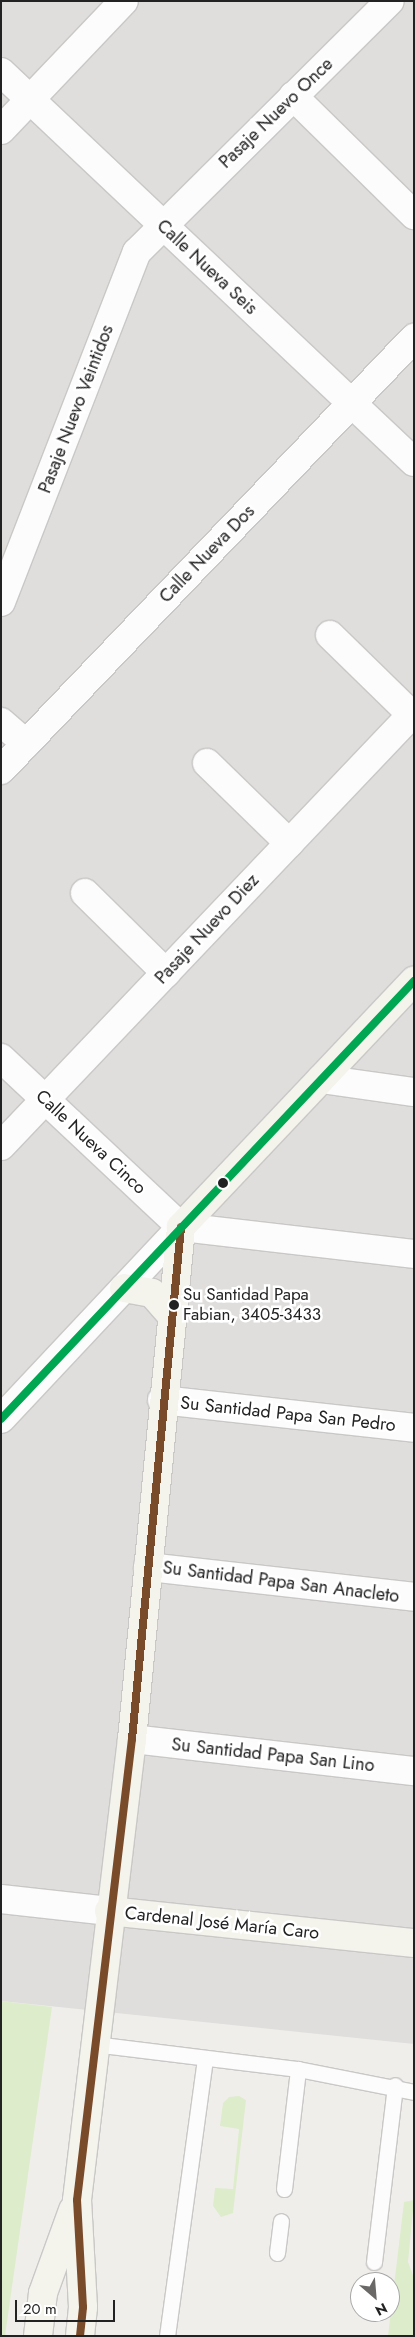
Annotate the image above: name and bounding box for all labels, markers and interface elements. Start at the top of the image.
street label: Pasaje Nuevo Once [215,53,337,173]
street label: Calle Nueva Seis [152,215,262,319]
street label: Pasaje Nuevo Veintidos [34,322,118,496]
street label: Calle Nueva Dos [155,501,259,607]
street label: Pasaje Nuevo Diez [150,870,264,988]
street label: Calle Nueva Cinco [31,1085,151,1199]
unlabelled marker [218,1178,228,1188]
place label: Su Santidad Papa Fabian, 3405-3433 [183,1285,321,1325]
marker: Su Santidad Papa Fabian, 3405-3433 [169,1300,179,1310]
street label: Su Santidad Papa San Pedro [179,1392,397,1436]
street label: Su Santidad Papa San Anacleto [162,1557,400,1607]
street label: Su Santidad Papa San Lino [170,1734,376,1776]
street label: Cardenal José María Caro [124,1902,320,1944]
north arrow [350,2272,400,2322]
scale bar [18,2290,118,2322]
text: 20 m [23,2298,57,2320]
text: N [372,2298,391,2321]

